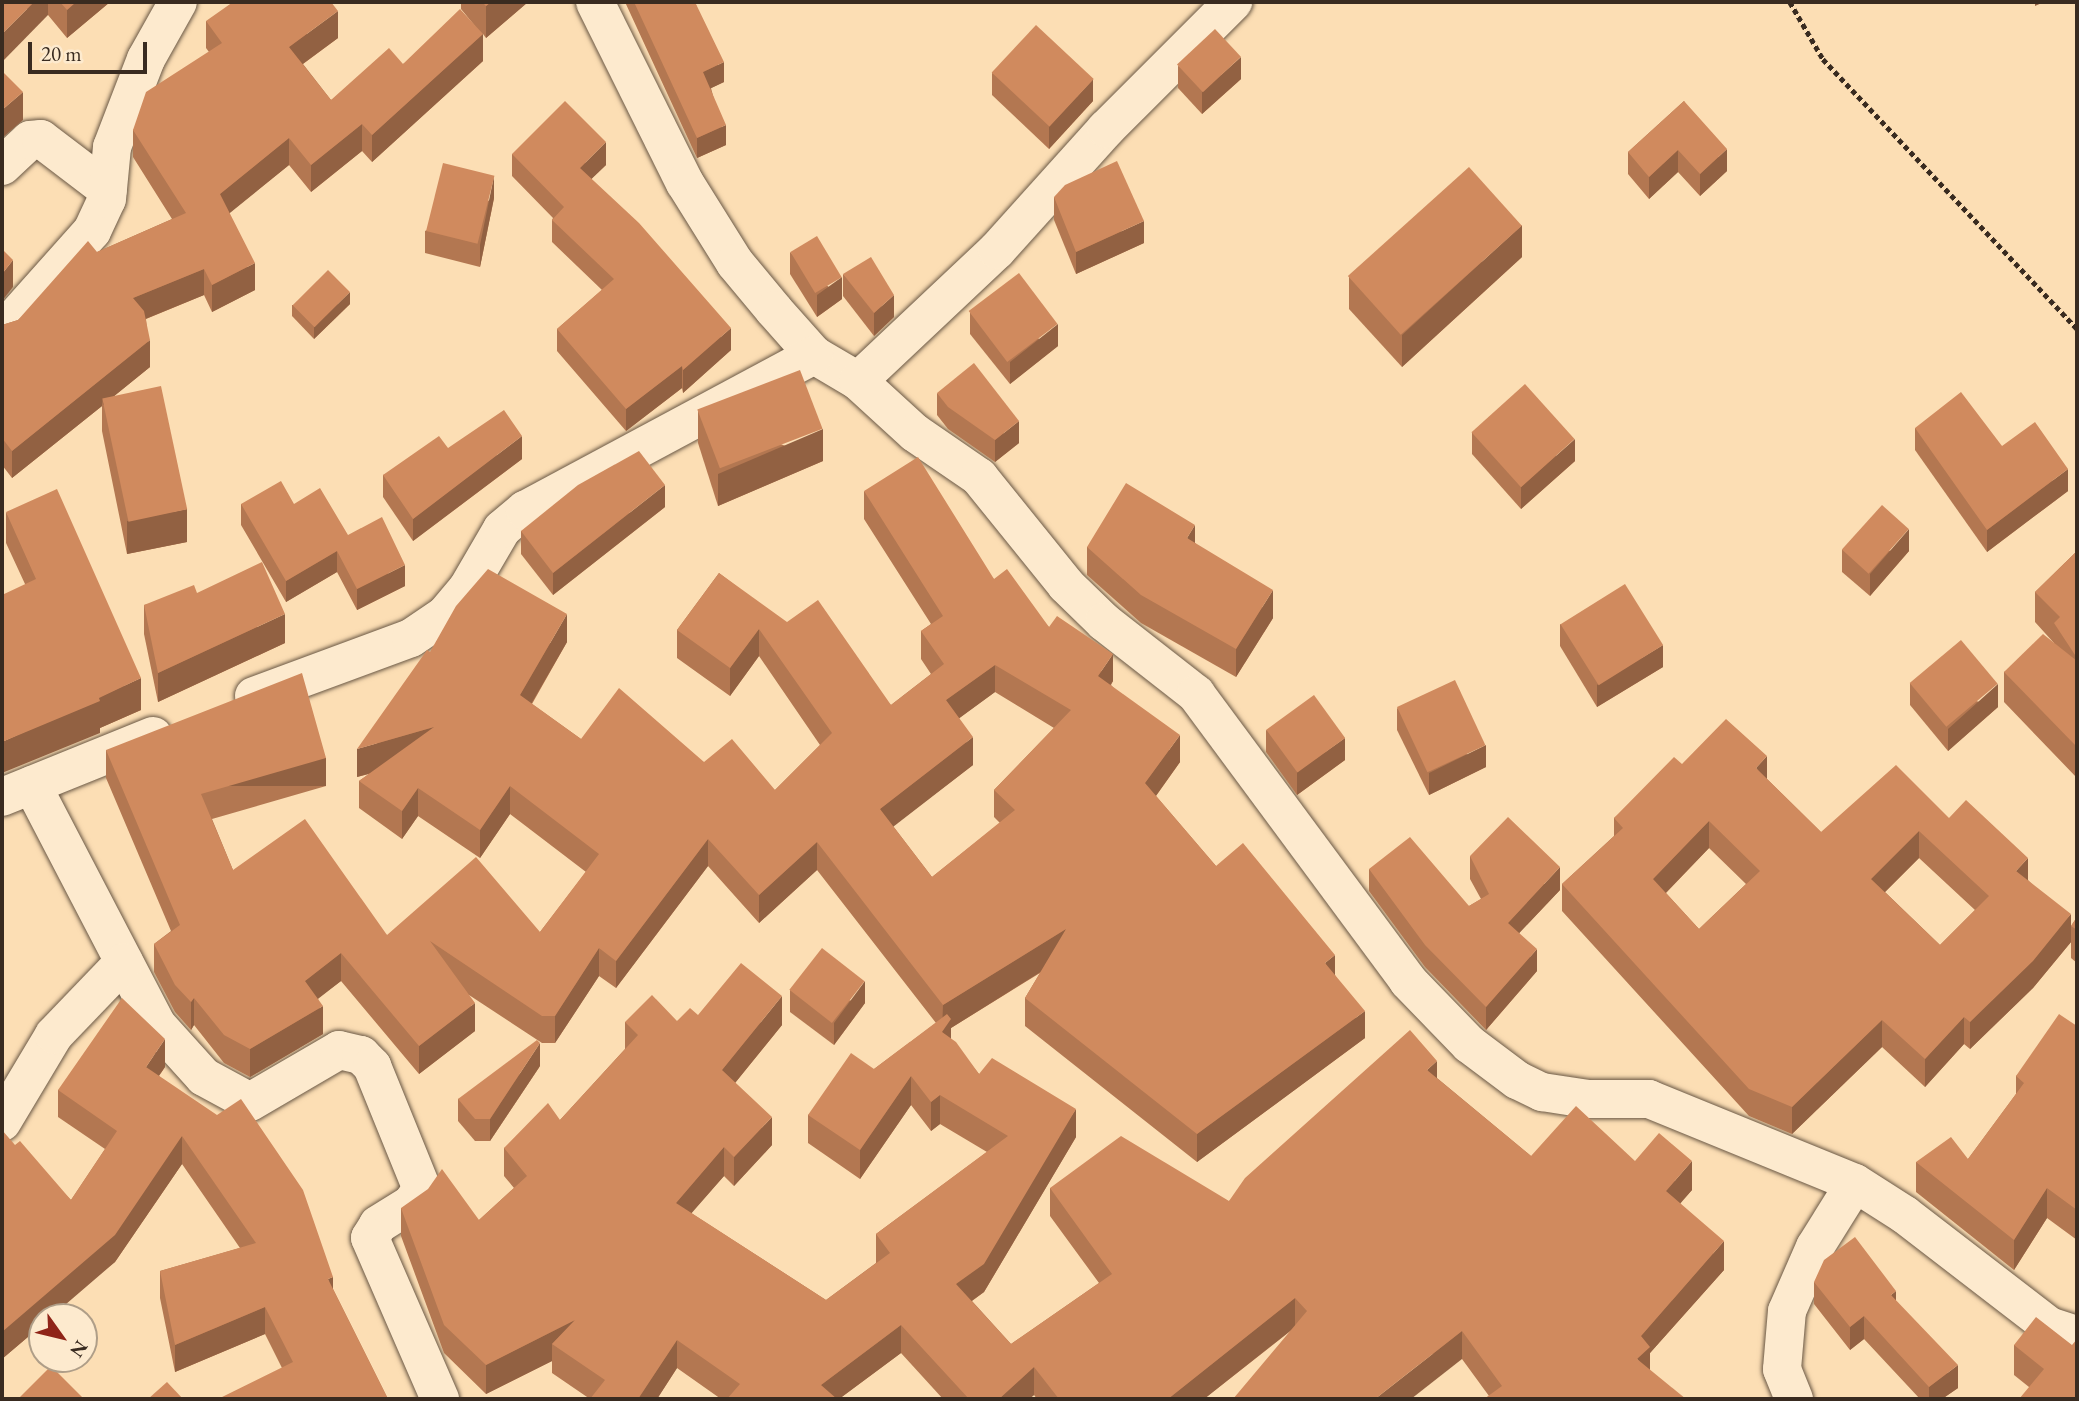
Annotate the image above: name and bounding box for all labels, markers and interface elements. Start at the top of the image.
scale bar [32,28,150,72]
text: 20 m [41,40,82,67]
north arrow [28,1303,98,1373]
text: N [65,1336,94,1362]

